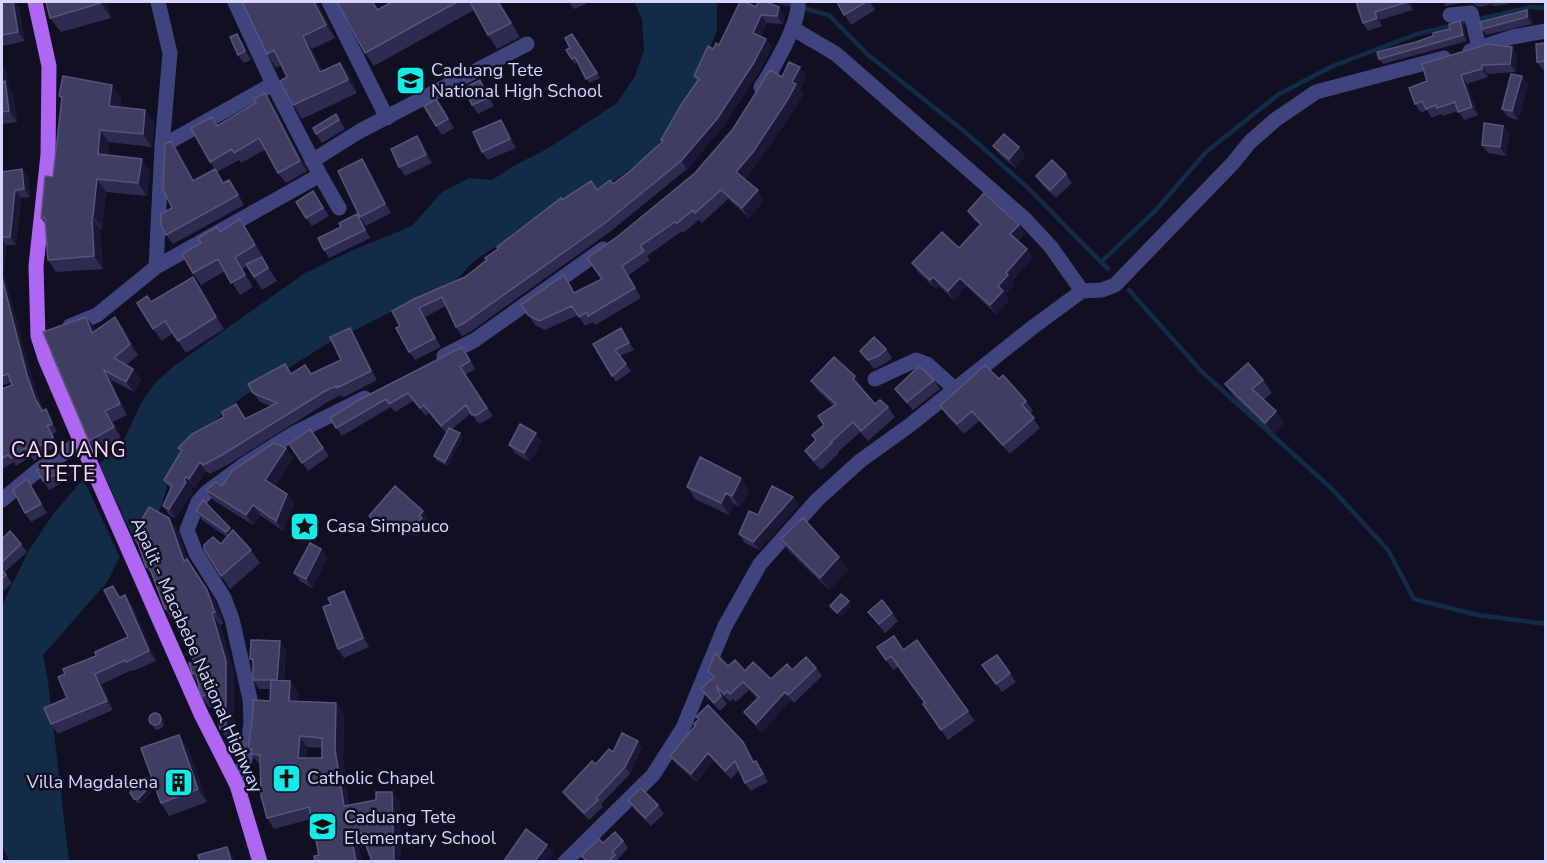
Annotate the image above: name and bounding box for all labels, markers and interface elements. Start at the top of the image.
place label: Caduang Tete National High School [431,58,603,103]
school or university icon: Caduang Tete National High School [394,64,426,96]
district label: CADUANG TETE [11,436,127,488]
place icon: Casa Simpauco [289,510,321,542]
street label: Apalit - Macabebe National Highway [125,514,269,797]
place label: Casa Simpauco [326,514,449,538]
church icon: Catholic Chapel [270,762,302,794]
building icon: Villa Magdalena [163,766,195,798]
place label: Catholic Chapel [307,766,435,790]
place label: Villa Magdalena [26,770,158,794]
place label: Caduang Tete Elementary School [344,805,497,850]
school or university icon: Caduang Tete Elementary School [307,811,339,843]

